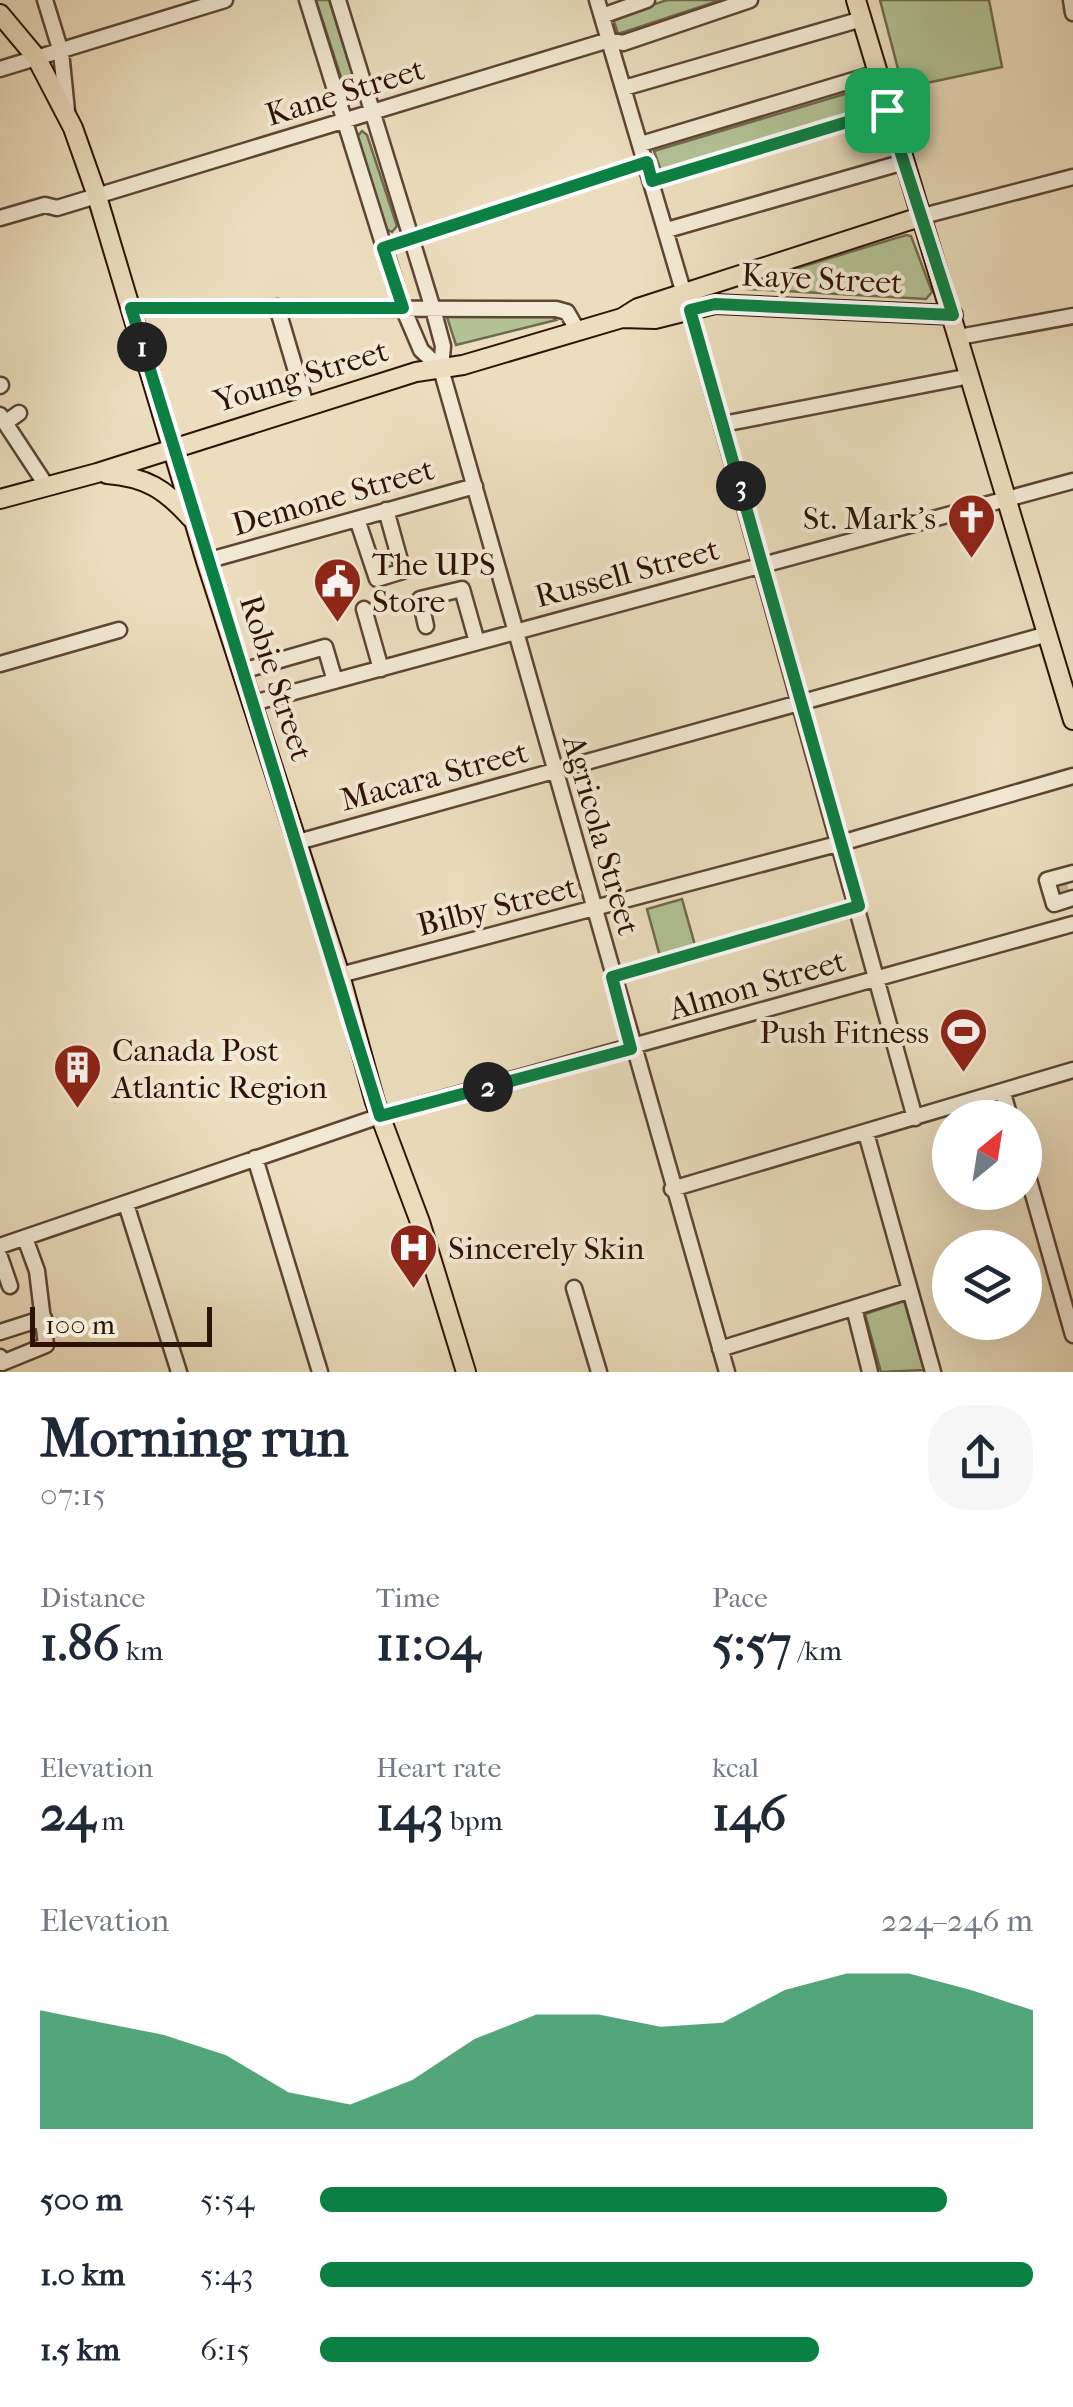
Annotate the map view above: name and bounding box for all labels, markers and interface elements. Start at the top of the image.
street label: Kane Street [261,50,429,134]
pin [845,68,930,153]
icon: arrive [860,83,915,138]
street label: Kaye Street [740,256,904,302]
pin: 1 [117,322,167,372]
text: 1 [137,330,147,363]
street label: Young Street [209,332,393,420]
street label: Demone Street [228,450,439,543]
pin: 3 [716,461,766,511]
text: 3 [735,469,747,502]
church icon: St. Mark's [945,492,997,560]
place label: St. Mark's [803,500,936,537]
street label: Russell Street [531,531,724,615]
place label: The UPS Store [372,546,495,620]
public building icon: The UPS Store [311,556,363,624]
street label: Robie Street [232,591,320,766]
street label: Agricola Street [554,729,647,940]
street label: Macara Street [336,733,532,819]
street label: Bilby Street [413,868,581,944]
street label: Almon Street [663,942,850,1028]
sports icon: Push Fitness [938,1006,990,1074]
place label: Push Fitness [759,1014,929,1051]
place label: Canada Post Atlantic Region [110,1032,328,1106]
building icon: Canada Post Atlantic Region [51,1042,103,1110]
pin: 2 [463,1062,513,1112]
text: 2 [481,1070,495,1103]
north arrow [932,1100,1042,1210]
map controls [932,1100,1042,1340]
hospital icon: Sincerely Skin [387,1222,439,1290]
place label: Sincerely Skin [448,1230,645,1267]
button: layers [932,1230,1042,1340]
scale bar [30,1302,212,1346]
text: 100 m [45,1308,115,1341]
button: share [928,1405,1033,1510]
text: Morning run [40,1406,348,1470]
text: 07:15 [40,1476,106,1513]
text: Distance [40,1581,145,1614]
text: Time [376,1581,440,1614]
text: Pace [712,1581,768,1614]
text: 1.86 [40,1614,120,1673]
text: 11:04 [376,1614,480,1673]
text: 5:57 [712,1614,791,1673]
text: km [120,1634,163,1667]
text: /km [791,1634,842,1667]
text: Elevation [40,1751,153,1784]
text: Heart rate [376,1751,501,1784]
text: kcal [712,1751,759,1784]
text: 24 [40,1784,95,1843]
text: 143 [376,1784,444,1843]
text: 146 [712,1784,786,1843]
text: m [95,1804,125,1837]
text: bpm [444,1804,503,1837]
text: Elevation [40,1902,169,1939]
text: 224–246 m [881,1902,1033,1939]
text: 500 m [40,2181,123,2218]
text: 5:54 [200,2181,254,2218]
text: 1.0 km [40,2256,125,2293]
text: 5:43 [200,2256,254,2293]
text: 1.5 km [40,2331,120,2368]
text: 6:15 [200,2331,250,2368]

